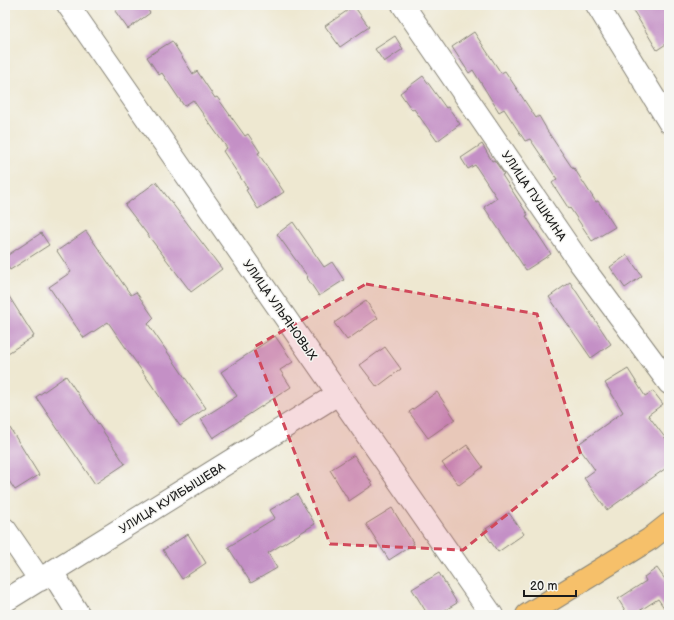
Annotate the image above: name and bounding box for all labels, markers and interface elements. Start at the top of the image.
street label: УЛИЦА ПУШКИНА [498,148,570,245]
street label: УЛИЦА УЛЬЯНОВЫХ [239,257,320,364]
street label: УЛИЦА КУЙБЫШЕВА [117,459,229,537]
scale bar [524,572,576,598]
text: 20 m [530,579,557,594]

